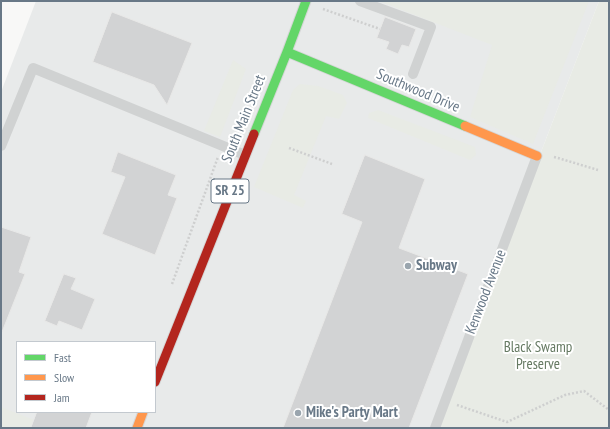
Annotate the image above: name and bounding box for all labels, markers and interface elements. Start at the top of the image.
street label: Southwood Drive [374,65,462,117]
street label: South Main Street [218,73,270,165]
road number: SR 25 [211,179,249,203]
street label: Kenwood Avenue [462,247,510,337]
place label: Subway [416,257,457,275]
marker: Subway [403,261,413,271]
park label: Black Swamp Preserve [504,339,572,374]
legend [16,341,156,413]
text: Fast [54,350,71,365]
text: Slow [54,370,74,385]
text: Jam [54,390,70,405]
place label: Mike's Party Mart [306,404,398,422]
marker: Mike's Party Mart [293,408,303,418]

